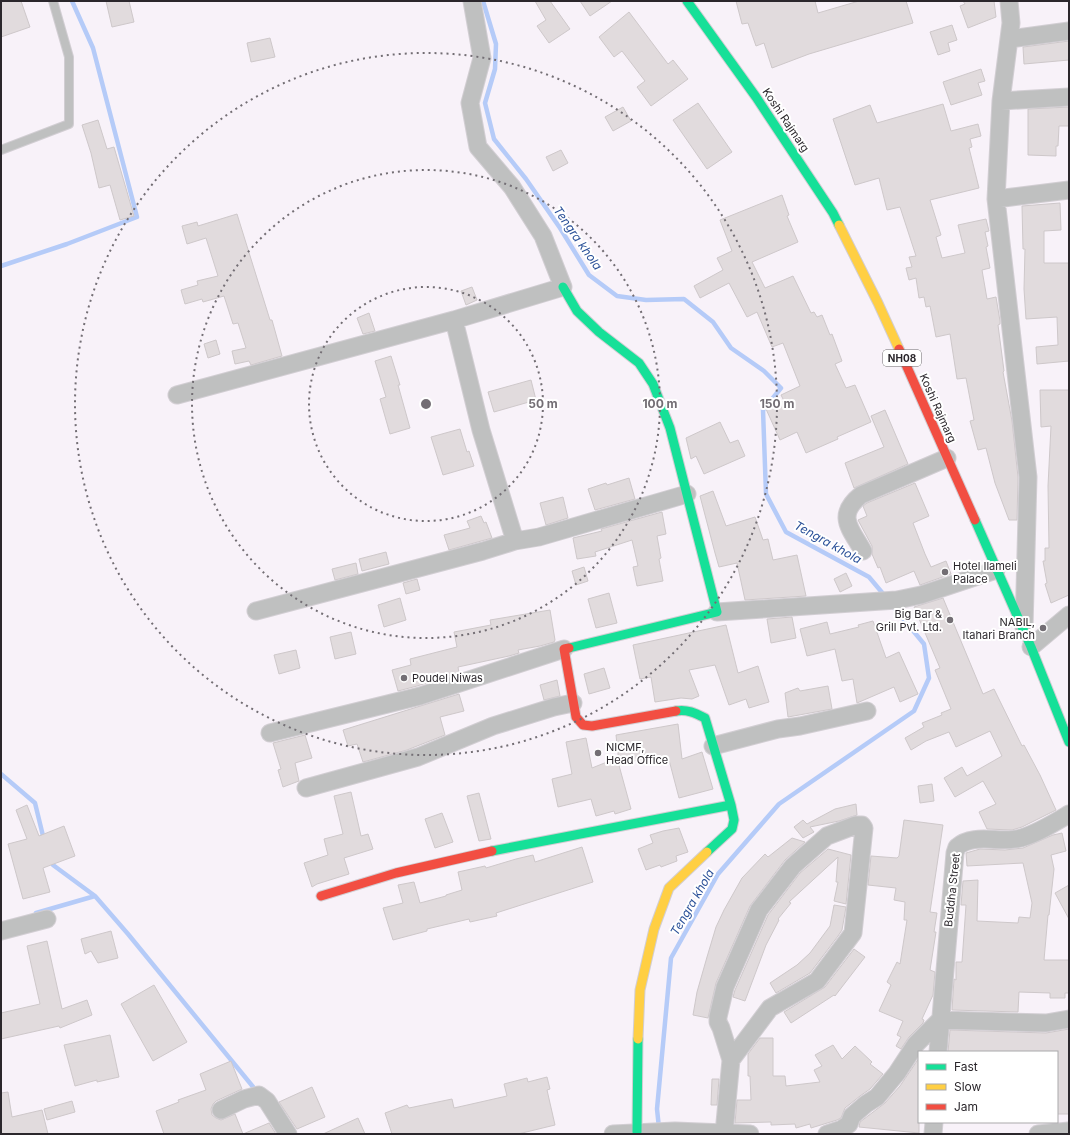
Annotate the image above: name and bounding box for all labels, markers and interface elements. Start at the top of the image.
street label: Koshi Rajmarg [760,85,812,155]
water label: Tengra khola [551,203,605,273]
road number: NH08 [883,350,921,366]
street label: Koshi Rajmarg [917,371,959,445]
text: 50 m [528,396,558,411]
text: 100 m [642,396,678,411]
text: 150 m [760,396,794,411]
centre of rings [419,397,433,411]
water label: Tengra khola [792,517,864,567]
place label: Hotel Ilameli Palace [953,559,1017,586]
marker: Hotel Ilameli Palace [940,567,950,577]
place label: Big Bar & Grill Pvt. Ltd. [876,607,942,634]
marker: Big Bar & Grill Pvt. Ltd. [945,615,955,625]
place label: NABIL, Itahari Branch [963,615,1035,642]
marker: NABIL, Itahari Branch [1038,623,1048,633]
place label: Poudel Niwas [412,671,483,685]
marker: Poudel Niwas [399,673,409,683]
place label: NICMF, Head Office [606,740,668,767]
marker: NICMF, Head Office [593,748,603,758]
street label: Buddha Street [941,852,963,928]
water label: Tengra khola [667,866,717,938]
legend [918,1051,1058,1123]
text: Fast [954,1059,978,1074]
text: Slow [954,1079,982,1094]
text: Jam [954,1099,978,1114]

